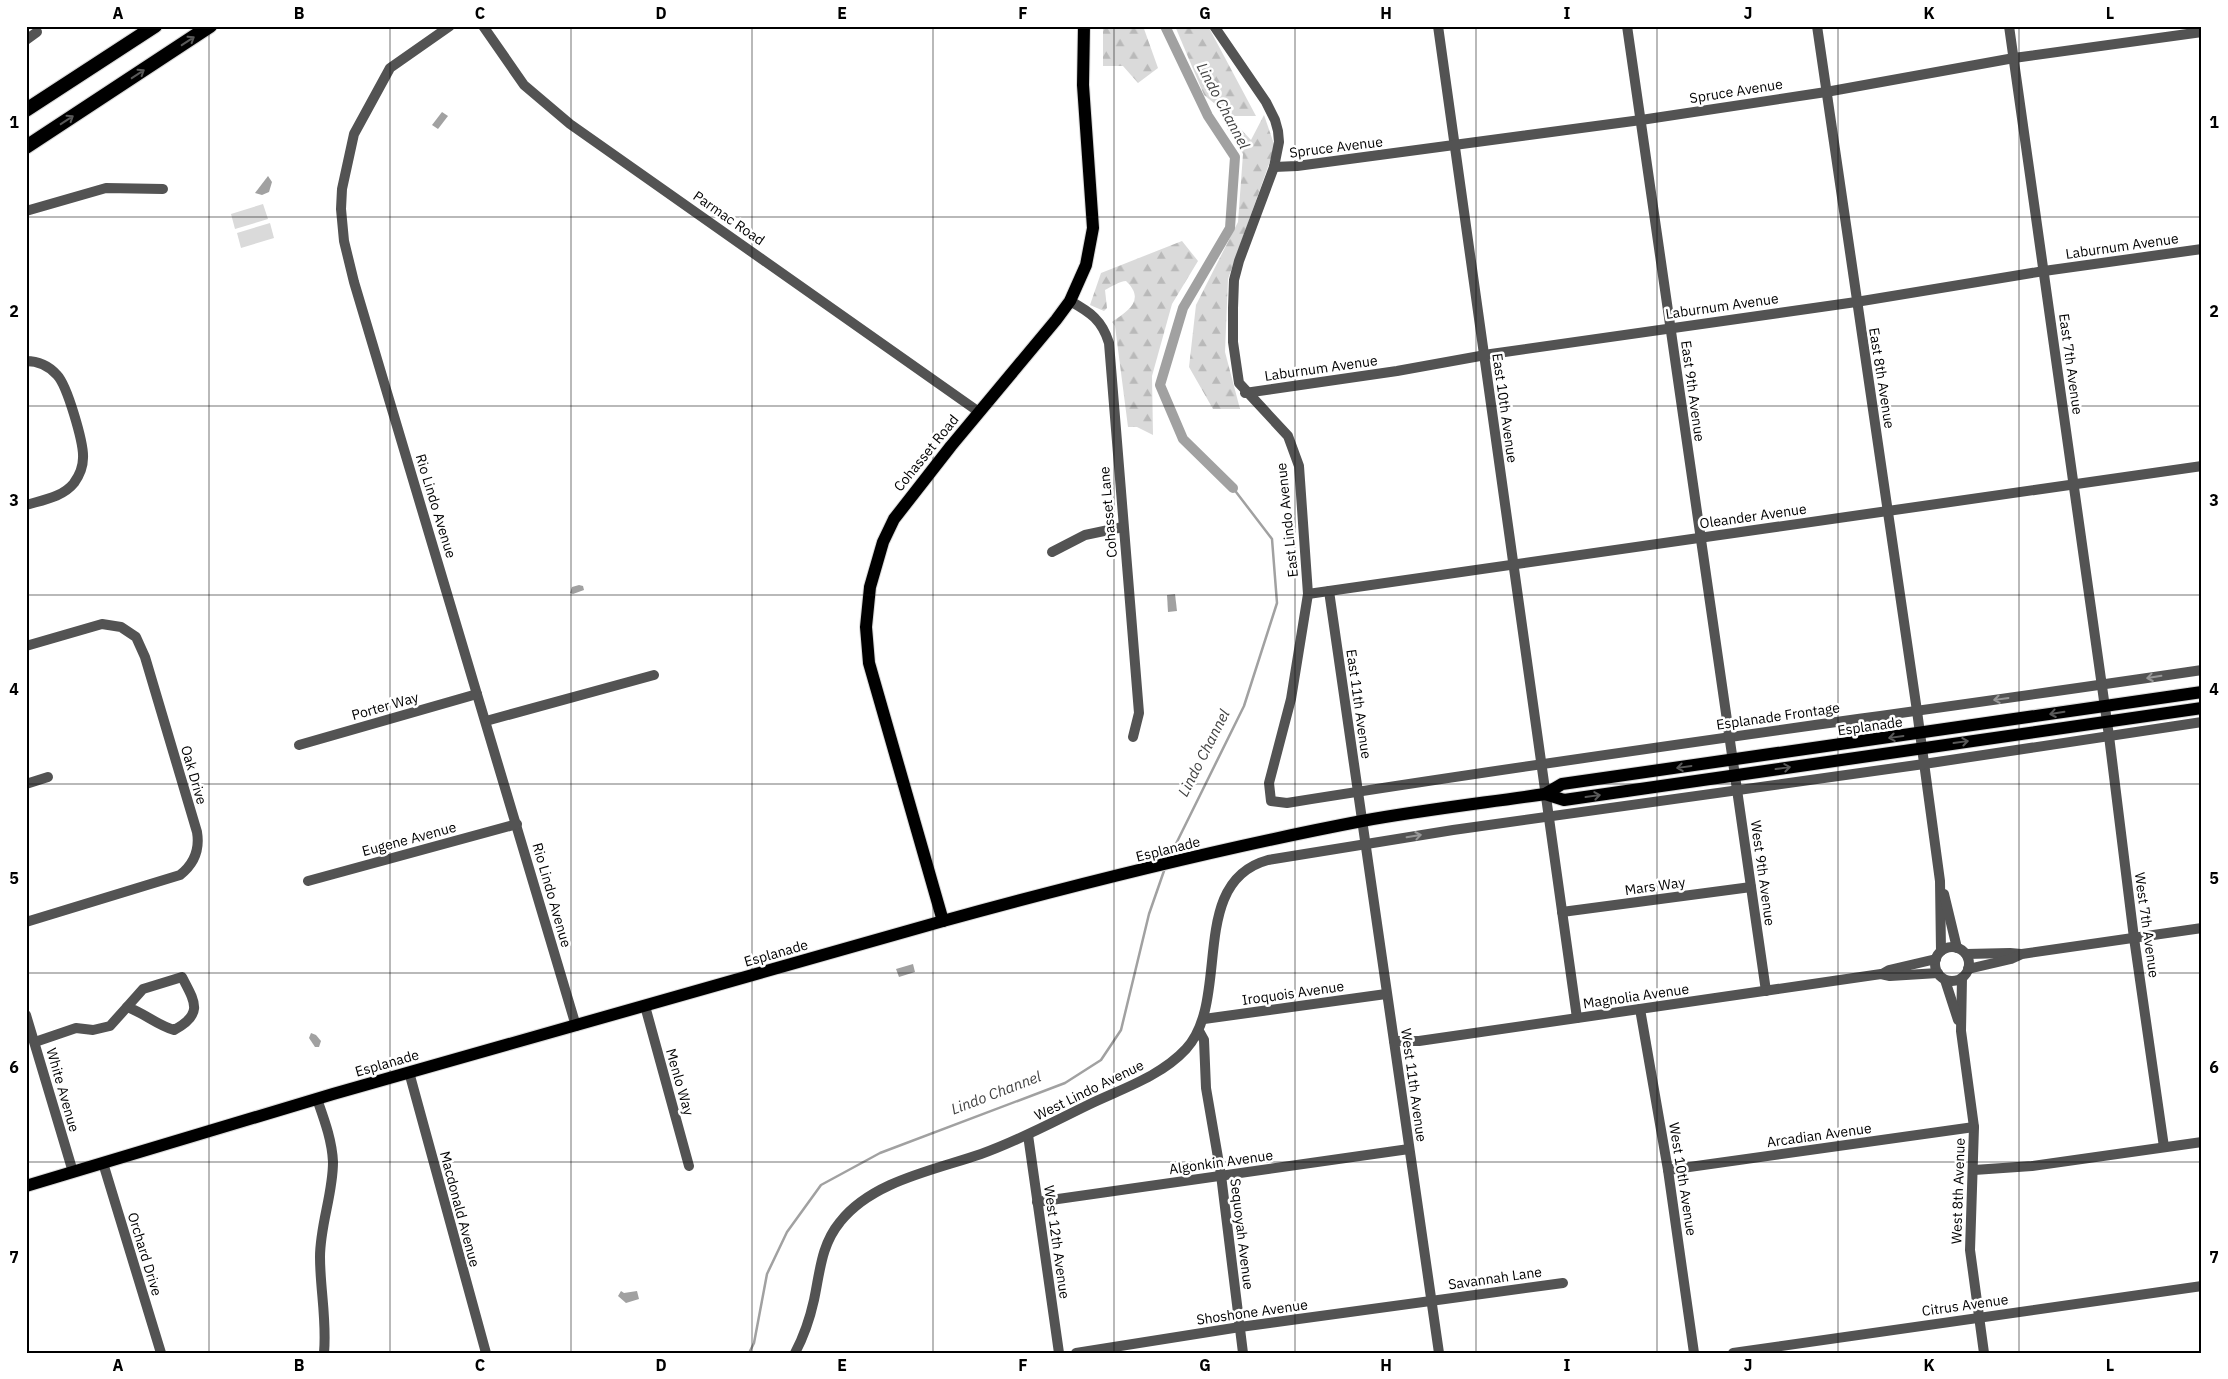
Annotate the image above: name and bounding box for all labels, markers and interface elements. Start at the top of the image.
text: A [113,3,124,23]
text: B [294,3,305,23]
text: C [475,3,485,23]
text: D [655,3,667,23]
text: E [837,3,847,23]
text: F [1018,3,1028,23]
text: G [1199,3,1211,23]
text: H [1380,3,1392,23]
text: I [1564,3,1571,23]
text: J [1744,3,1752,23]
text: K [1923,3,1935,23]
text: L [2106,3,2114,23]
one-way arrow [181,35,195,46]
water label: Lindo Channel [1193,59,1254,152]
one-way arrow [130,69,144,79]
street label: Spruce Avenue [1688,75,1784,107]
text: 1 [9,112,19,132]
text: 1 [2209,112,2219,132]
one-way arrow [60,115,74,125]
street label: Spruce Avenue [1288,132,1384,162]
street label: Parmac Road [690,187,768,249]
street label: Laburnum Avenue [2064,229,2180,263]
street label: Laburnum Avenue [1664,289,1780,323]
text: 2 [9,301,19,321]
text: 2 [2209,301,2219,321]
street label: East 7th Avenue [2055,312,2087,416]
street label: East 8th Avenue [1865,326,1899,430]
street label: East 9th Avenue [1677,339,1709,443]
street label: Laburnum Avenue [1263,351,1379,385]
street label: East 10th Avenue [1488,352,1522,464]
street label: Cohasset Road [890,411,962,495]
street label: Rio Lindo Avenue [412,452,460,561]
street label: East Lindo Avenue [1272,462,1302,578]
street label: Cohasset Lane [1095,465,1121,558]
text: 3 [9,490,19,510]
text: 3 [2209,490,2219,510]
street label: Oleander Avenue [1698,500,1808,532]
street label: East 11th Avenue [1342,648,1376,760]
one-way arrow [2146,672,2162,682]
text: 4 [9,679,19,699]
text: 4 [2209,679,2219,699]
street label: Porter Way [349,688,421,724]
one-way arrow [1993,694,2009,704]
street label: Esplanade Frontage [1715,698,1841,734]
water label: Lindo Channel [1173,706,1234,799]
one-way arrow [2049,709,2065,719]
street label: Esplanade [1836,712,1904,739]
one-way arrow [1888,732,1904,742]
one-way arrow [1952,736,1968,746]
street label: Oak Drive [177,743,211,807]
one-way arrow [1676,762,1692,772]
one-way arrow [1774,762,1790,772]
one-way arrow [1584,790,1600,800]
street label: Eugene Avenue [360,818,458,860]
street label: West 9th Avenue [1747,819,1779,927]
one-way arrow [1406,831,1422,841]
street label: Esplanade [1134,832,1202,866]
street label: Rio Lindo Avenue [528,841,576,950]
text: 5 [9,868,19,888]
text: 5 [2209,868,2219,888]
street label: West 7th Avenue [2131,871,2163,979]
street label: Mars Way [1624,873,1686,899]
street label: Esplanade [742,935,810,971]
street label: Iroquois Avenue [1241,977,1345,1009]
street label: Magnolia Avenue [1582,980,1690,1012]
street label: West 11th Avenue [1397,1027,1431,1143]
street label: Esplanade [353,1045,421,1081]
street label: White Avenue [42,1046,84,1134]
street label: Menlo Way [662,1047,698,1118]
street label: West Lindo Avenue [1031,1056,1147,1124]
text: 6 [9,1057,19,1077]
text: 6 [2209,1057,2219,1077]
water label: Lindo Channel [948,1067,1044,1118]
street label: Arcadian Avenue [1765,1119,1873,1151]
street label: West 10th Avenue [1665,1121,1701,1237]
street label: West 8th Avenue [1947,1137,1969,1244]
street label: Algonkin Avenue [1168,1146,1274,1178]
street label: Macdonald Avenue [436,1149,484,1269]
street label: Sequoyah Avenue [1226,1177,1258,1291]
street label: West 12th Avenue [1040,1184,1074,1300]
street label: Orchard Drive [124,1210,166,1298]
text: 7 [9,1247,19,1267]
text: 7 [2209,1247,2219,1267]
street label: Savannah Lane [1447,1262,1543,1293]
street label: Citrus Avenue [1921,1290,2010,1320]
street label: Shoshone Avenue [1195,1295,1309,1329]
text: A [113,1355,124,1375]
text: B [294,1355,305,1375]
text: C [475,1355,485,1375]
text: D [655,1355,667,1375]
text: E [837,1355,847,1375]
text: F [1018,1355,1028,1375]
text: G [1199,1355,1211,1375]
text: H [1380,1355,1392,1375]
text: I [1564,1355,1571,1375]
text: J [1744,1355,1752,1375]
text: K [1923,1355,1935,1375]
text: L [2106,1355,2114,1375]

